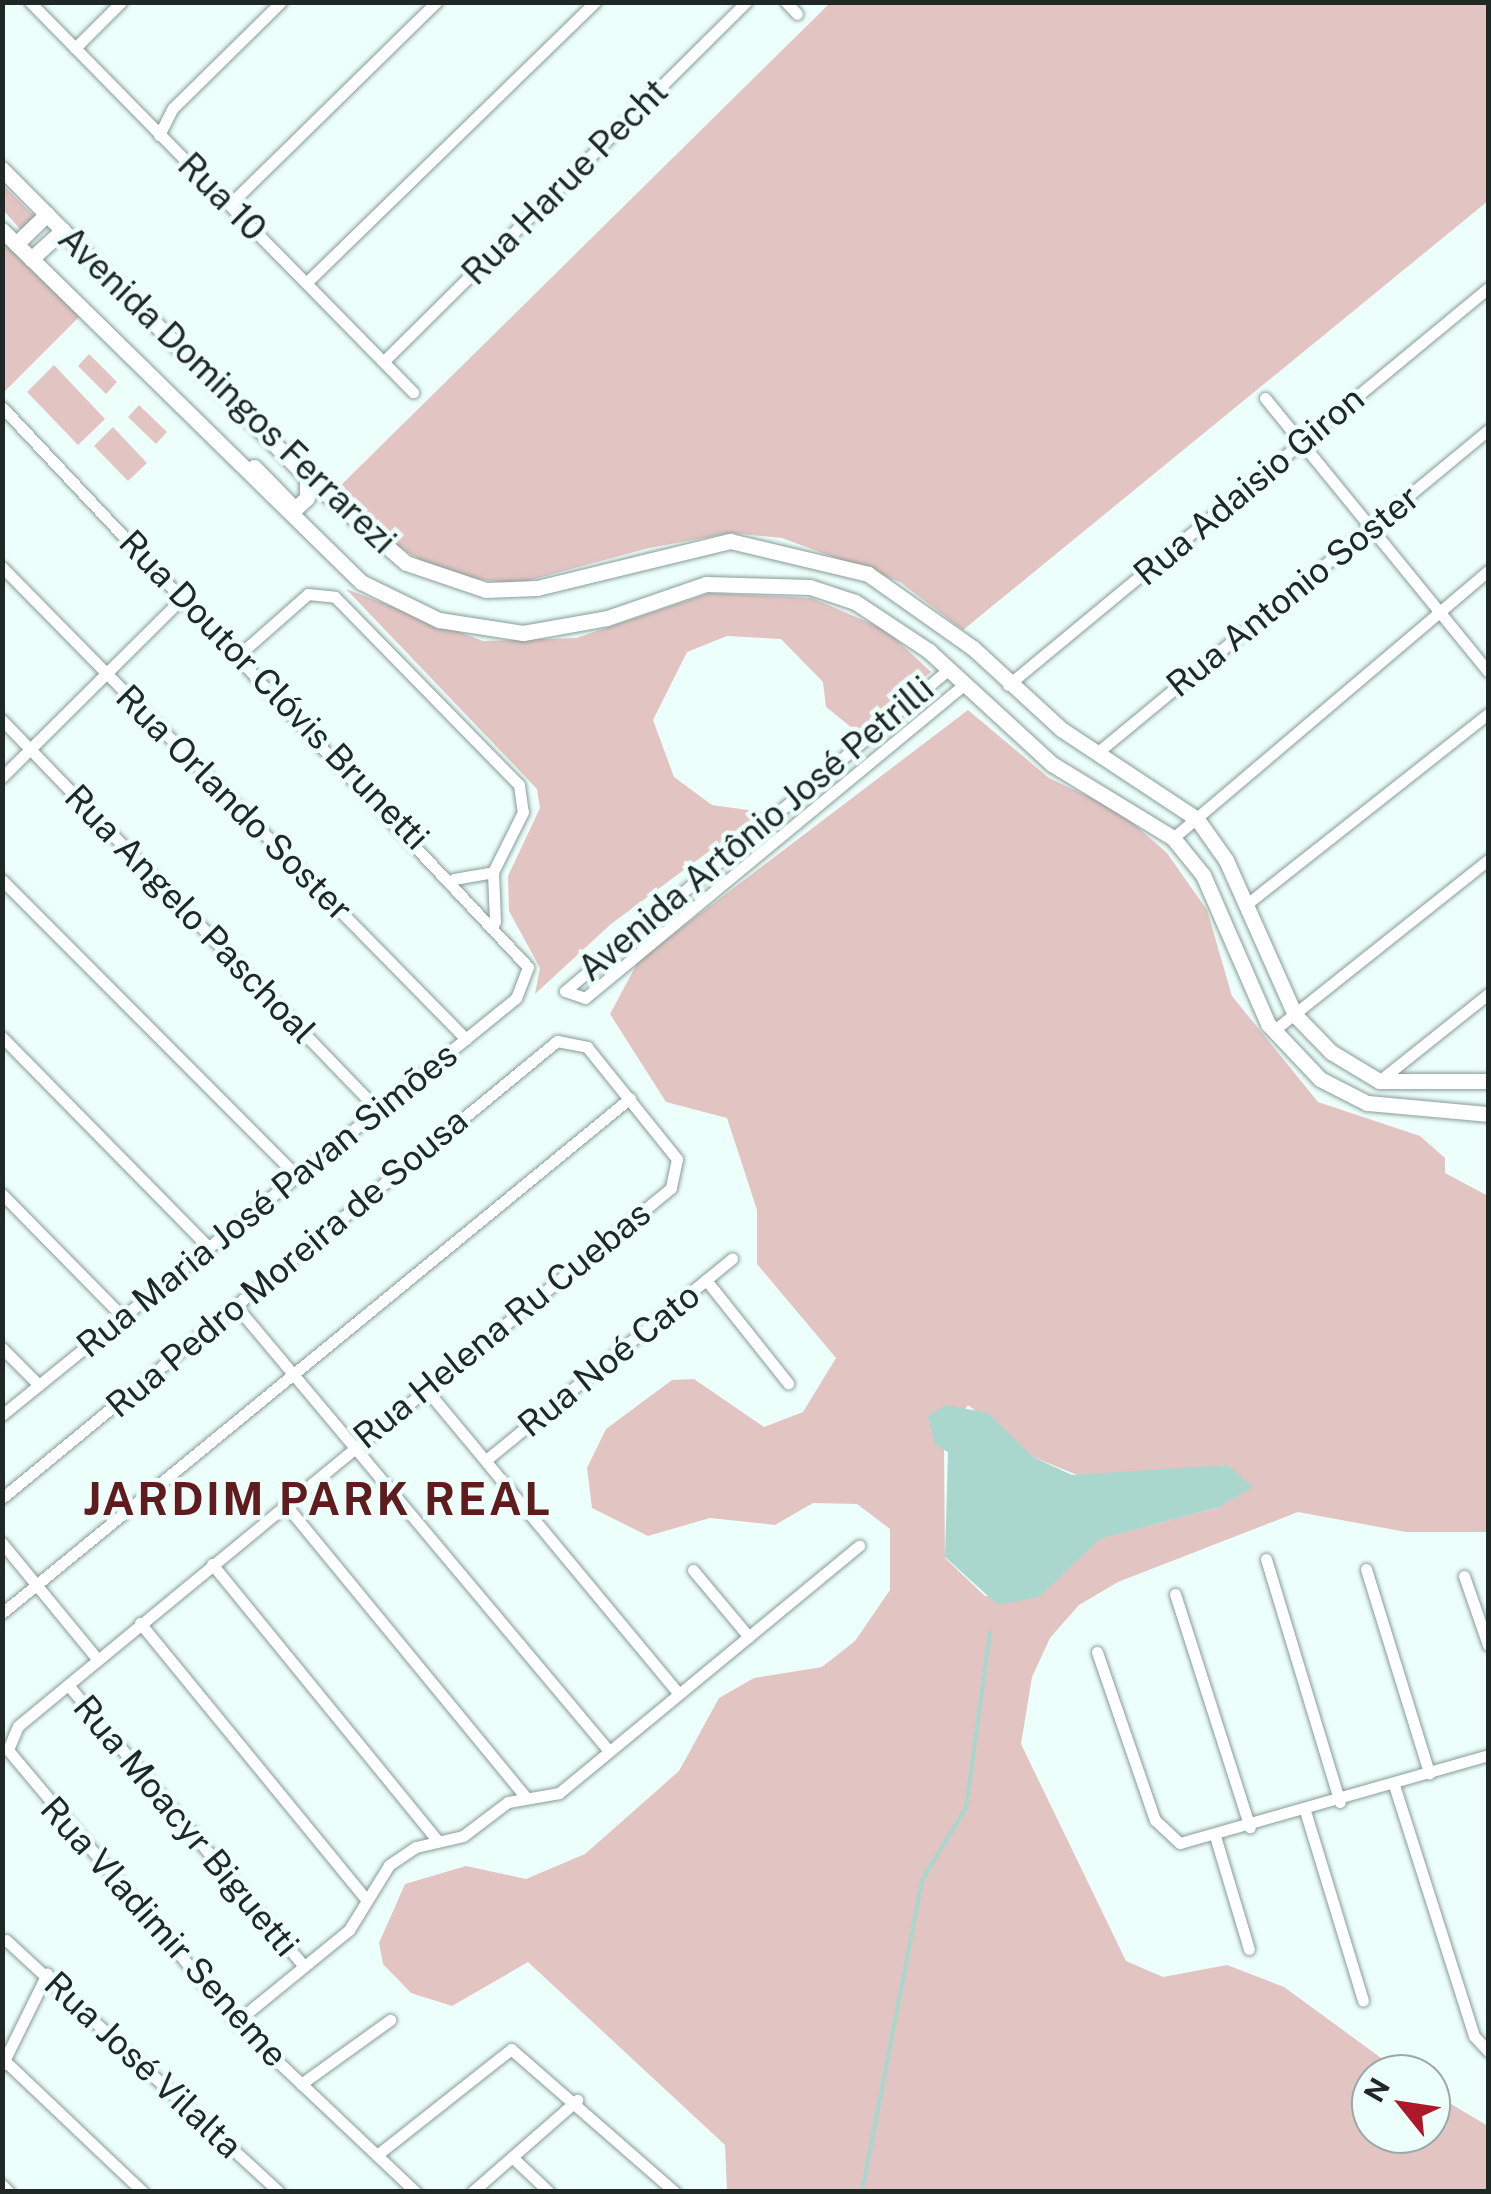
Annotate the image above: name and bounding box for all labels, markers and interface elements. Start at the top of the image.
street label: Rua Harue Pecht [453,70,677,294]
street label: Rua 10 [169,144,275,250]
street label: Avenida Domingos Ferrarezi [50,218,404,562]
street label: Rua Adaisio Giron [1125,378,1373,594]
street label: Rua Antonio Soster [1158,476,1428,706]
street label: Rua Doutor Clóvis Brunetti [110,522,438,858]
street label: Avenida Artônio José Petrilli [570,668,942,990]
street label: Rua Orlando Soster [107,676,361,930]
street label: Rua Angelo Paschoal [56,776,324,1052]
street label: Rua Maria José Pavan Simões [68,1034,466,1366]
street label: Rua Pedro Moreira de Sousa [97,1099,477,1427]
street label: Rua Helena Ru Cuebas [345,1192,659,1458]
street label: Rua Noé Cato [510,1274,708,1446]
district label: JARDIM PARK REAL [83,1472,553,1526]
street label: Rua Moacyr Biguetti [65,1687,307,1965]
street label: Rua Vladimir Seneme [31,1788,297,2076]
street label: Rua José Vilalta [35,1963,251,2167]
north arrow [1351,2054,1451,2154]
text: N [1357,2072,1396,2107]

